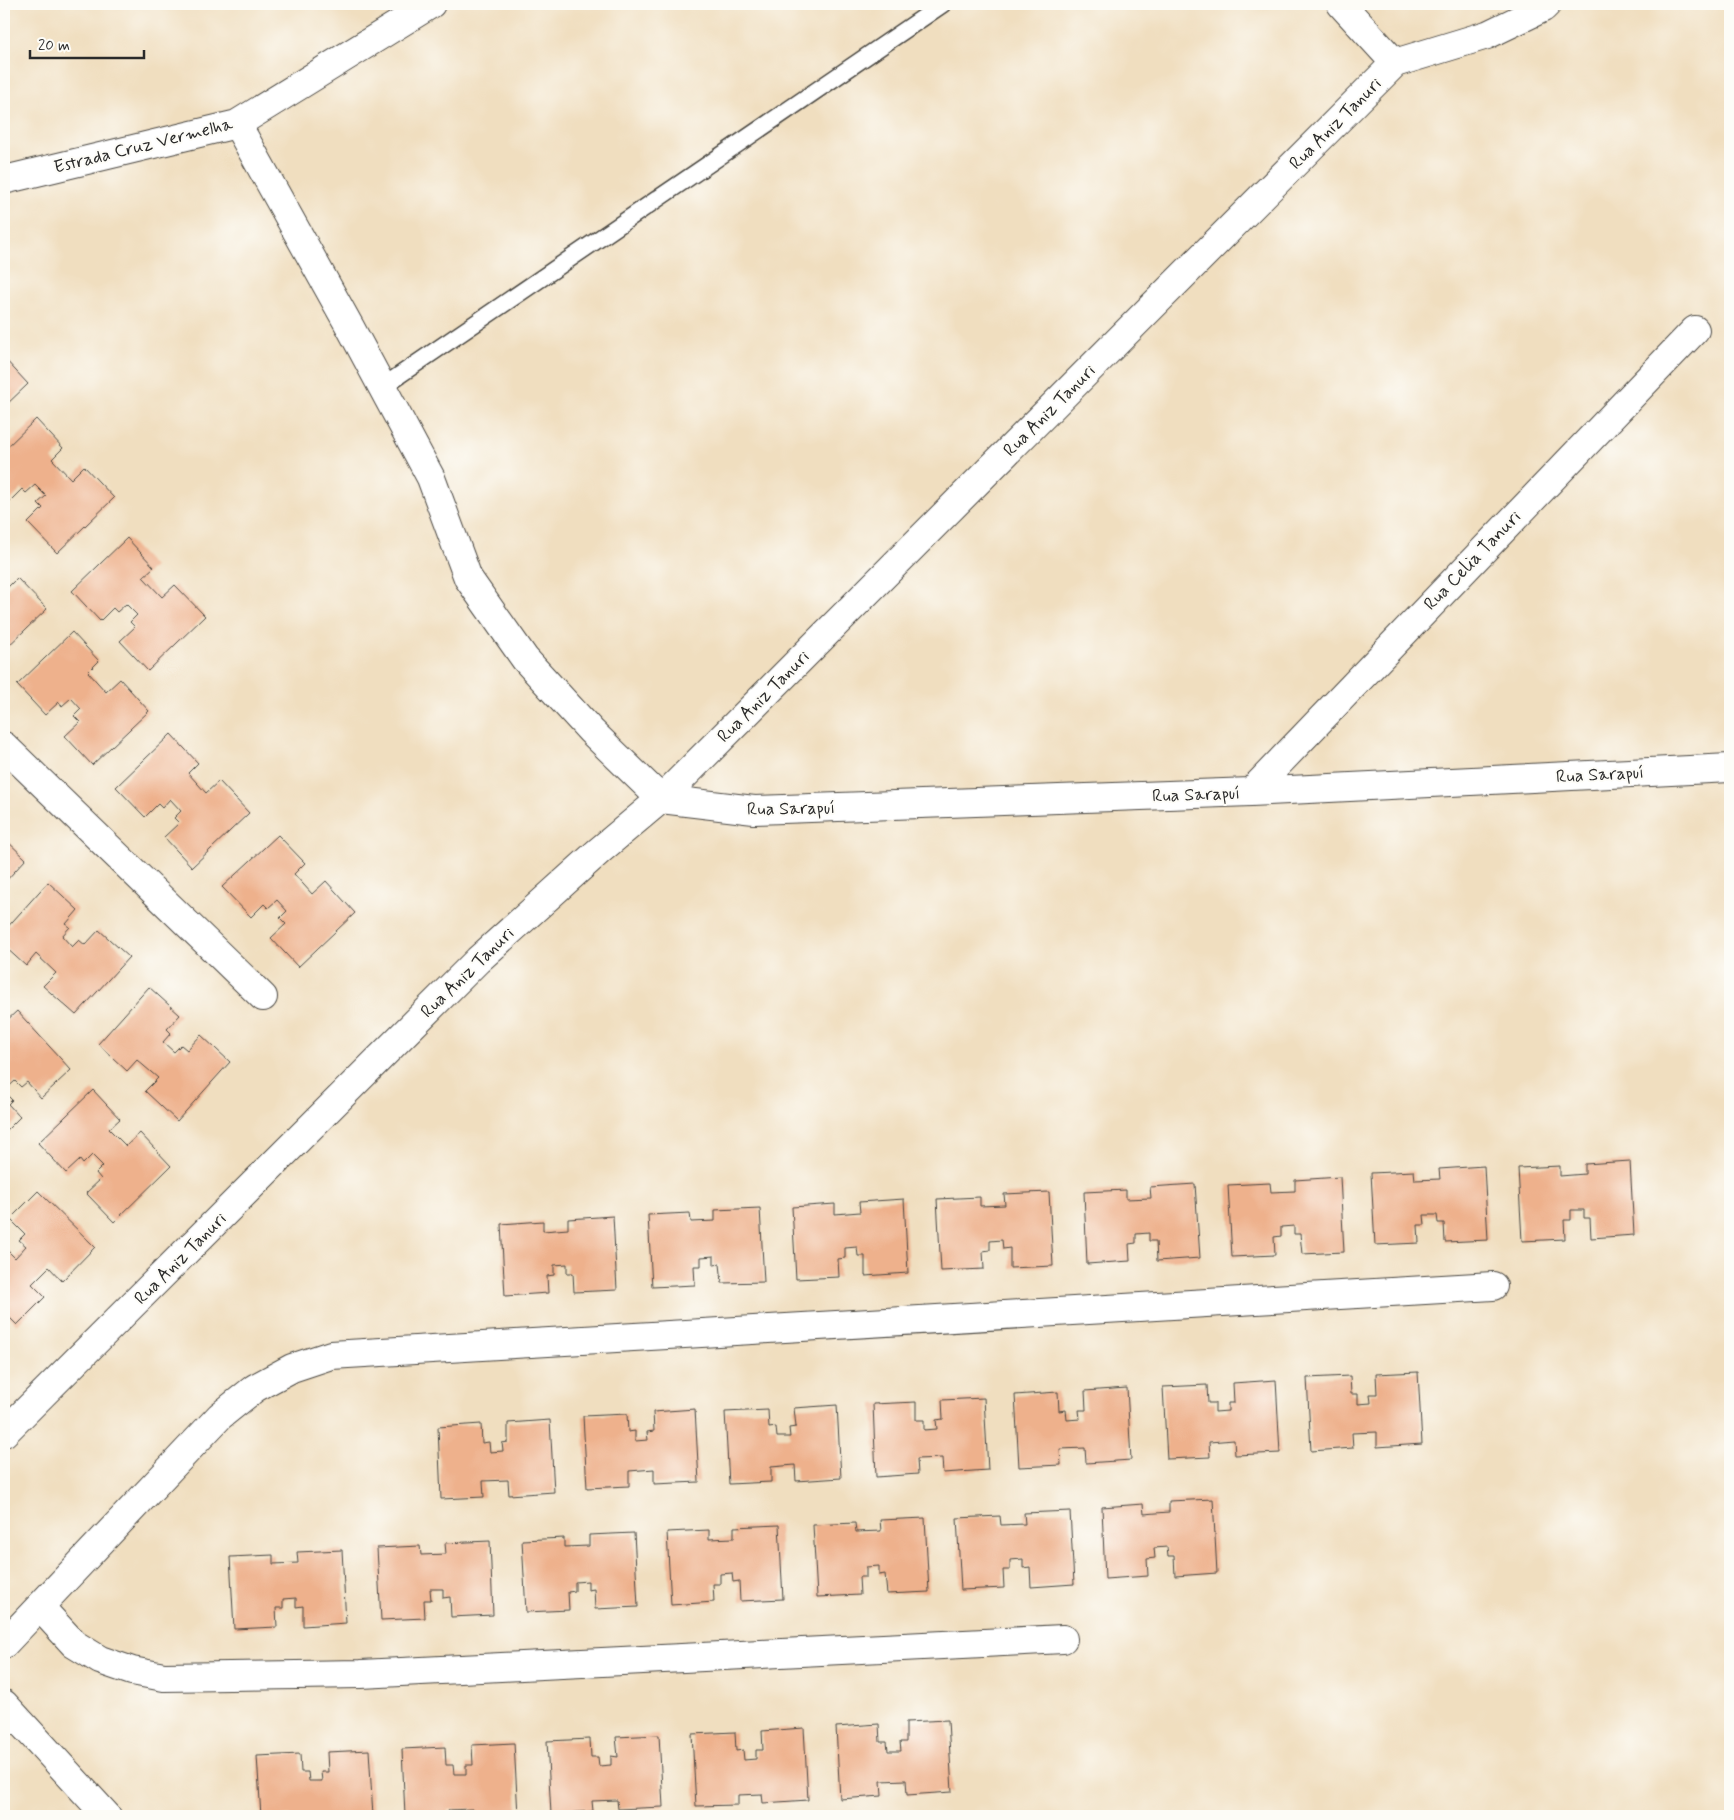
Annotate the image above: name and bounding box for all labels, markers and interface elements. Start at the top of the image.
scale bar [30,28,144,60]
text: 20 m [38,36,70,56]
street label: Rua Aniz Tanuri [1284,72,1387,175]
street label: Estrada Cruz Vermelha [51,112,235,180]
street label: Rua Aniz Tanuri [998,359,1101,462]
street label: Rua Celia Tanuri [1419,505,1527,616]
street label: Rua Aniz Tanuri [712,645,815,748]
street label: Rua Sarapuí [1555,761,1645,789]
street label: Rua Sarapuí [1152,781,1240,809]
street label: Rua Sarapuí [747,796,835,822]
street label: Rua Aniz Tanuri [416,922,520,1024]
street label: Rua Aniz Tanuri [129,1207,232,1310]

